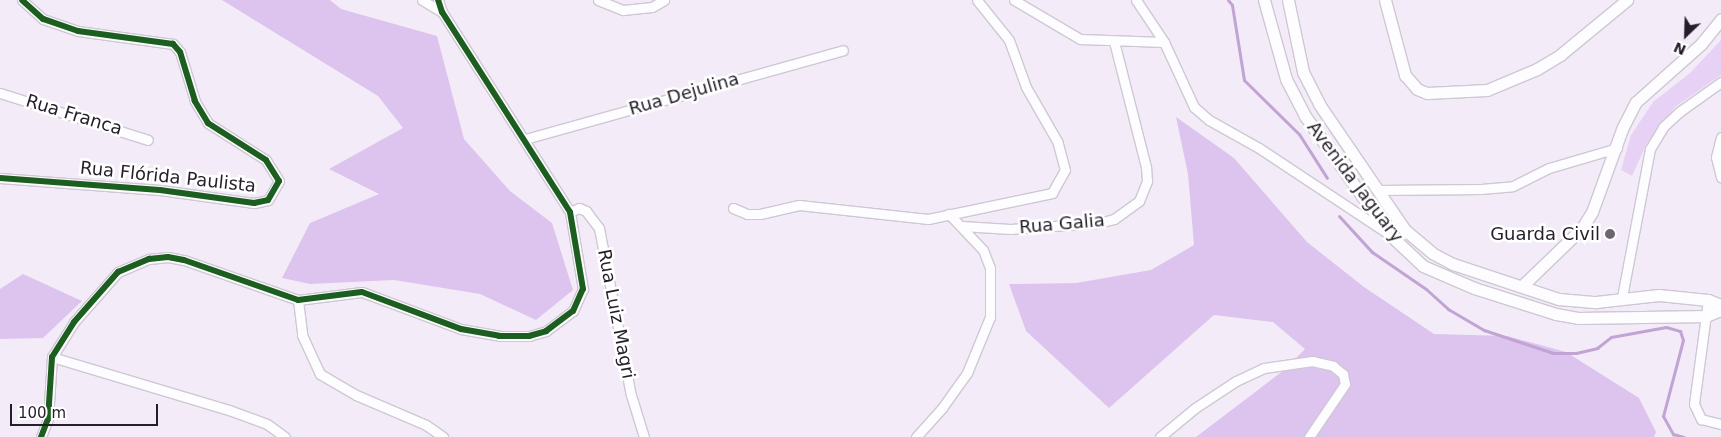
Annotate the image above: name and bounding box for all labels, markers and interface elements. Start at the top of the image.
north arrow [1661,10,1711,60]
text: N [1671,39,1689,58]
street label: Rua Dejulina [626,68,742,120]
street label: Rua Franca [23,90,125,140]
street label: Avenida Jaguary [1302,117,1408,247]
street label: Rua Flórida Paulista [79,157,257,197]
street label: Rua Galia [1018,209,1106,239]
place label: Guarda Civil [1490,223,1600,245]
marker: Guarda Civil [1604,228,1616,240]
street label: Rua Luiz Magri [593,247,639,381]
scale bar [12,394,160,426]
text: 100 m [18,404,66,422]

